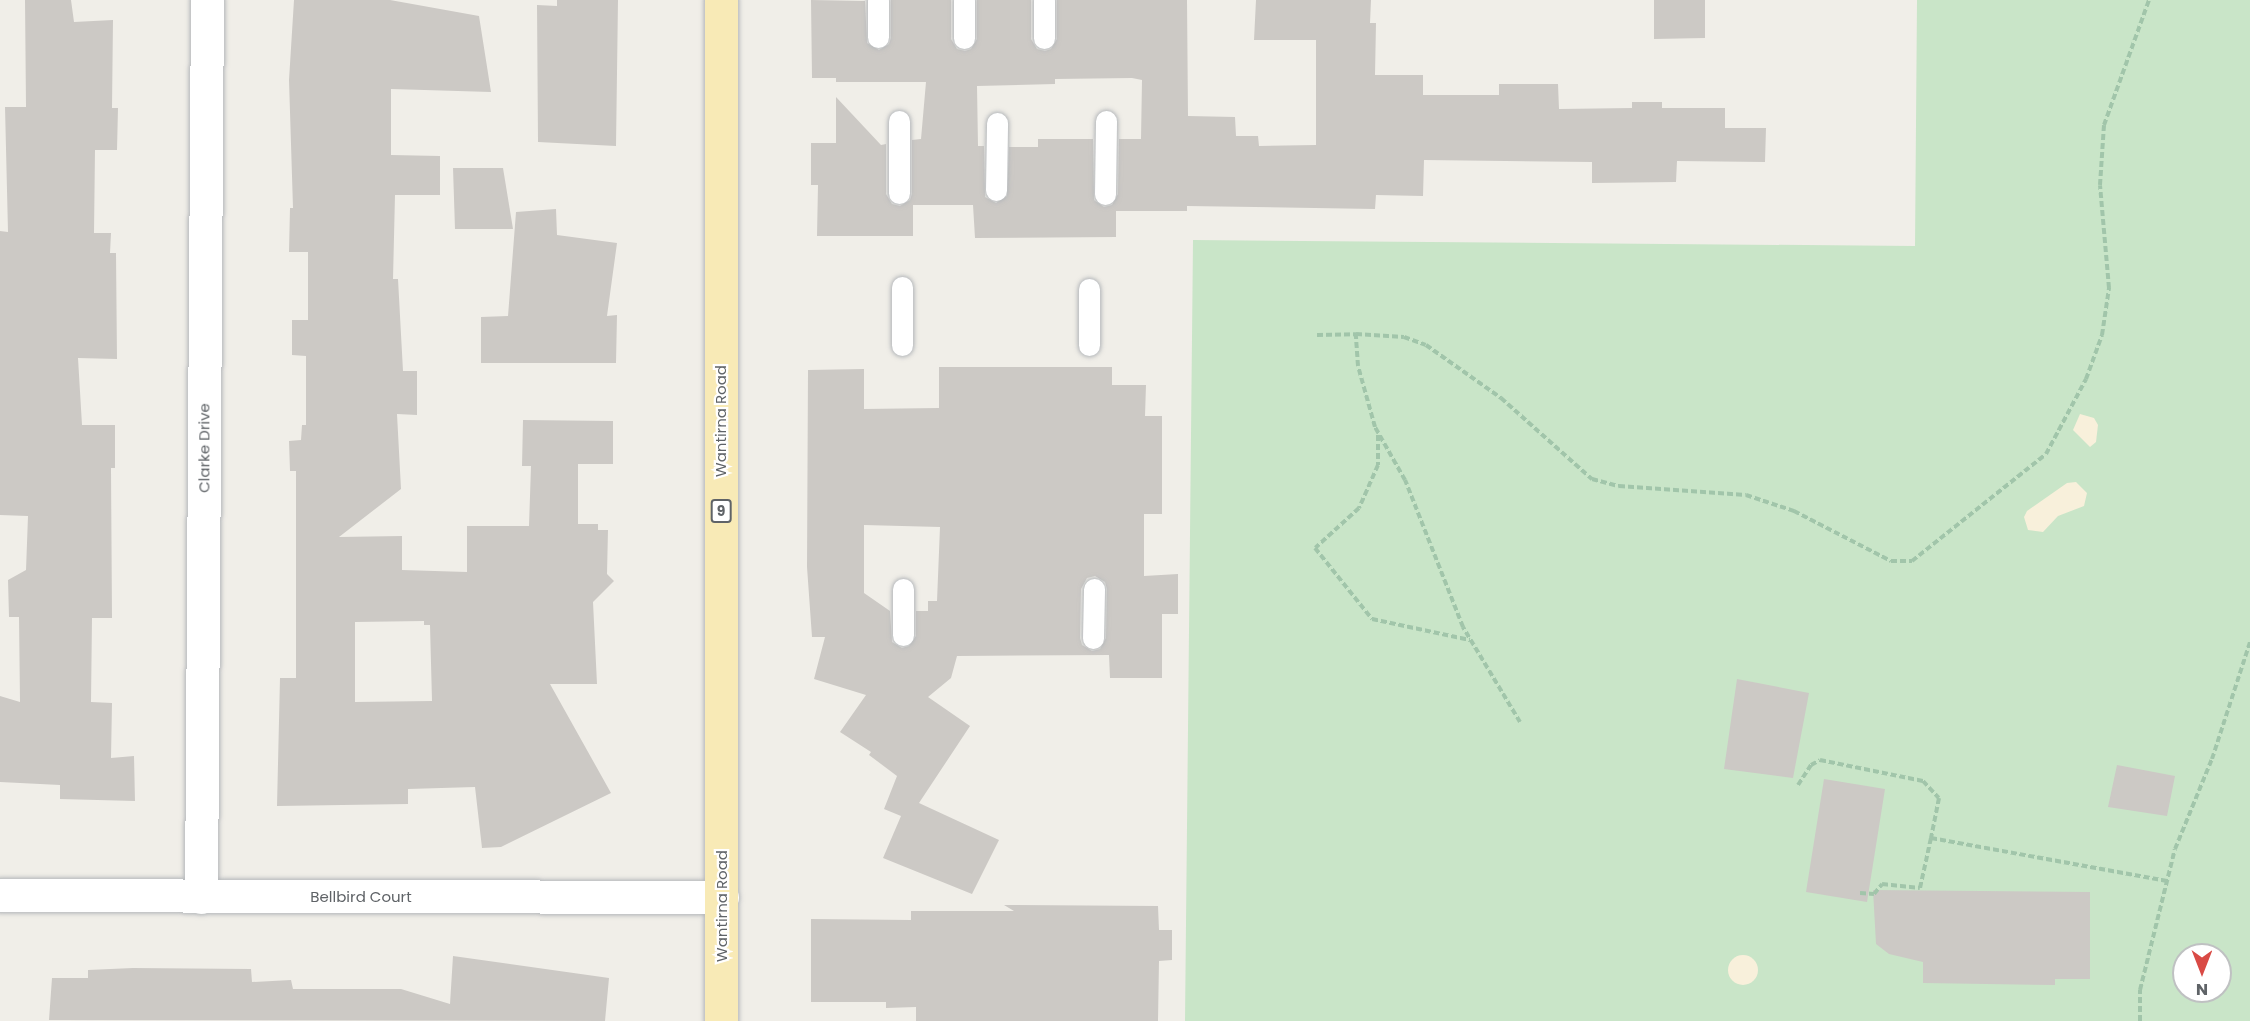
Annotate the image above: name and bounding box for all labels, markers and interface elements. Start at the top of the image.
street label: Wantirna Road [712,365,730,477]
street label: Clarke Drive [195,403,213,493]
road number: 9 [710,500,732,522]
street label: Wantirna Road [713,850,731,962]
street label: Bellbird Court [310,888,412,906]
north arrow [2172,943,2232,1003]
text: N [2196,978,2208,1001]

